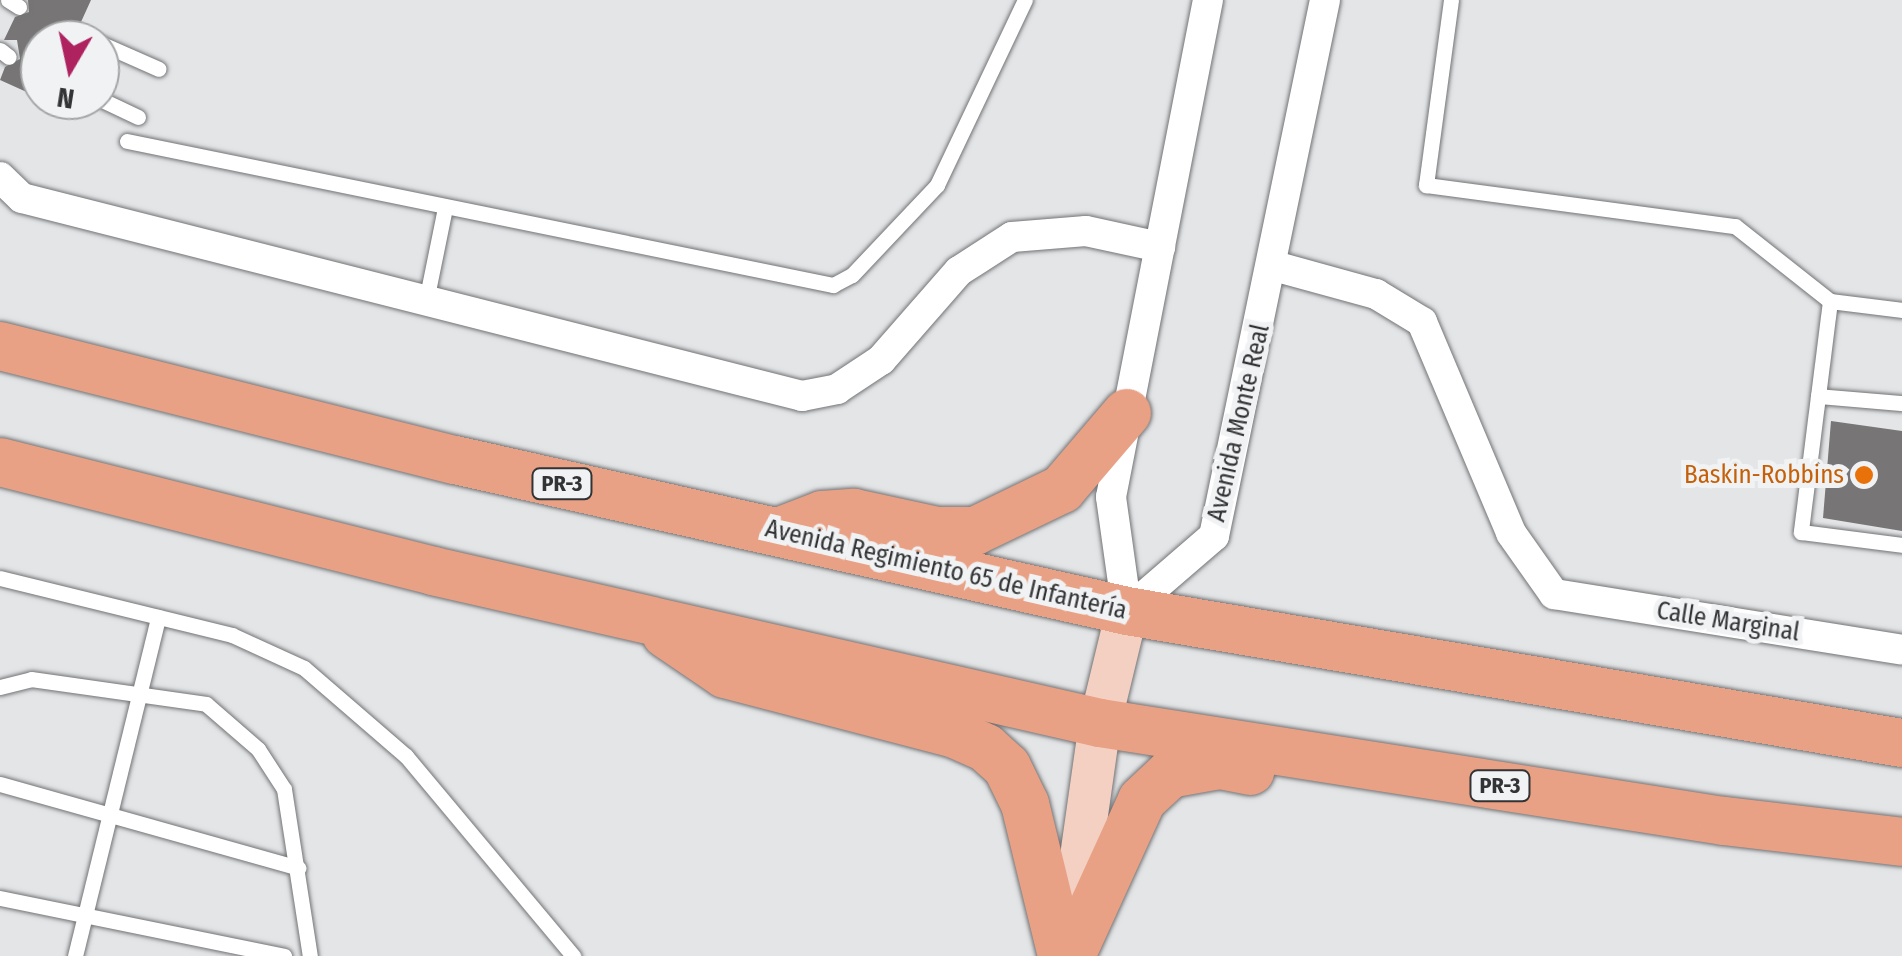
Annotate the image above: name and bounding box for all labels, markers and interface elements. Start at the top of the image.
north arrow [20,20,120,120]
text: N [55,81,76,116]
street label: Avenida Monte Real [1202,321,1276,525]
place label: Baskin-Robbins [1684,460,1844,490]
marker: Baskin-Robbins [1853,464,1875,486]
road number: PR-3 [530,467,594,501]
street label: Avenida Regimiento 65 de Infantería [762,514,1130,626]
street label: Calle Marginal [1655,596,1801,648]
road number: PR-3 [1468,769,1532,803]

